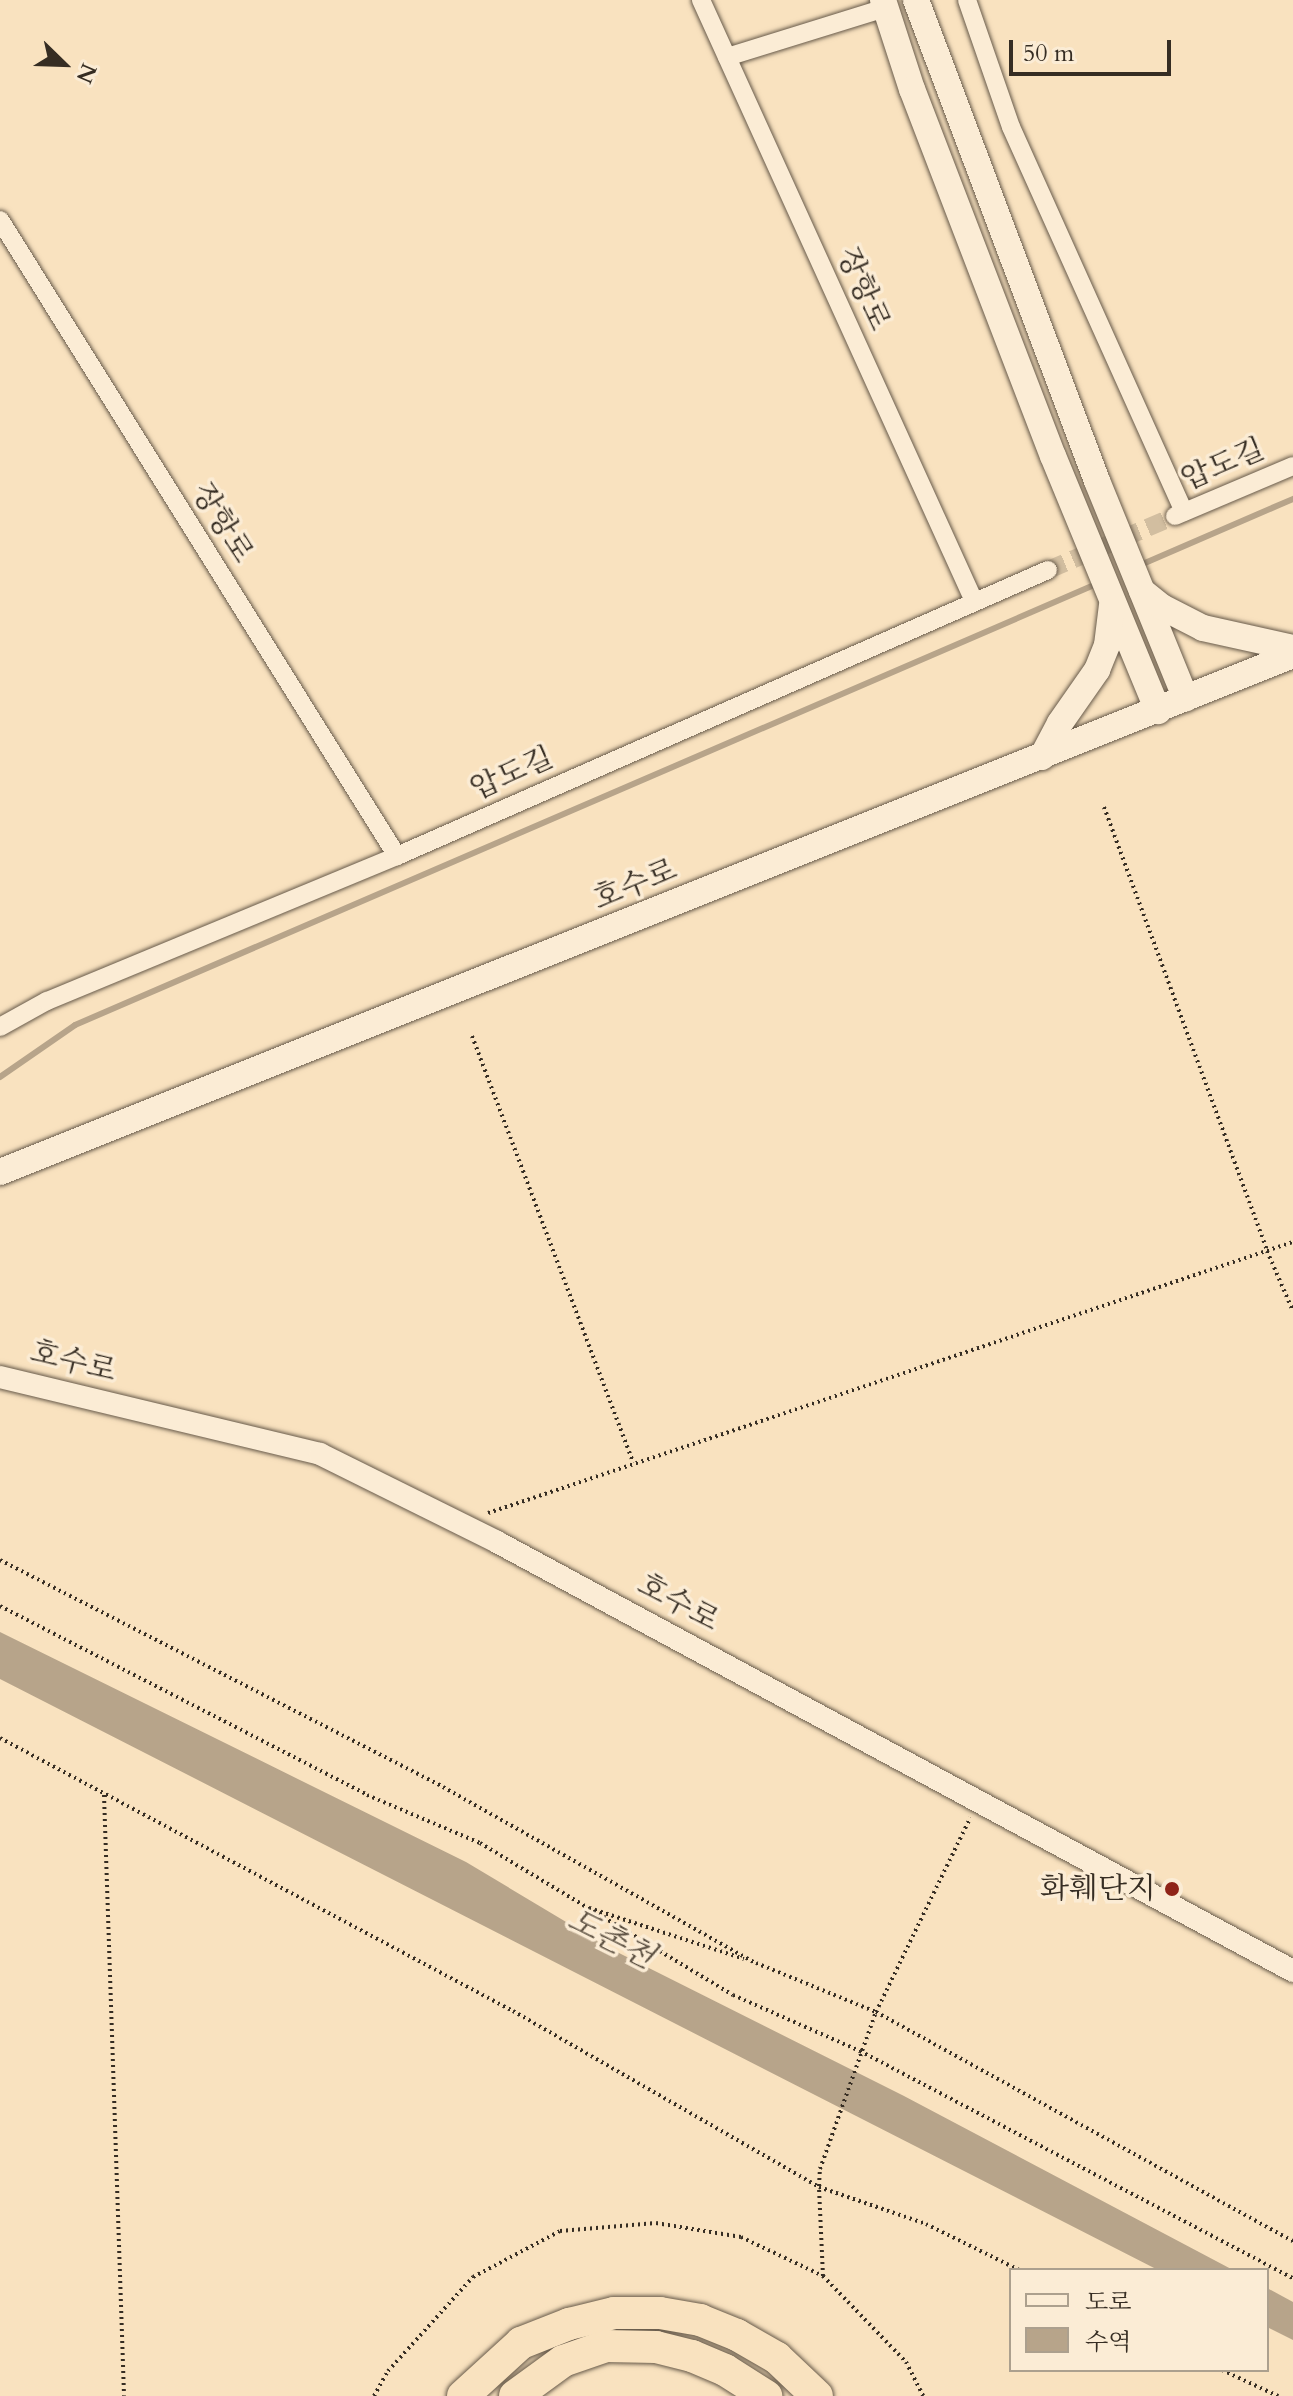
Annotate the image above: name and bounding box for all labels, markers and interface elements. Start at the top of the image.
north arrow [24,24,104,104]
scale bar [1013,24,1175,74]
text: 50 m [1023,37,1074,70]
text: N [69,59,104,88]
street label: 장항로 [829,242,897,336]
street label: 압도길 [1176,431,1270,499]
street label: 장항로 [184,477,260,569]
street label: 압도길 [465,740,559,808]
street label: 호수로 [588,852,682,918]
street label: 호수로 [26,1334,120,1390]
street label: 호수로 [631,1567,725,1639]
place label: 화훼단지 [1040,1871,1156,1907]
marker: 화훼단지 [1163,1880,1181,1898]
water label: 도촌천 [561,1901,661,1977]
legend [1009,2268,1269,2372]
text: 도로 [1085,2286,1131,2319]
text: 수역 [1085,2326,1131,2359]

